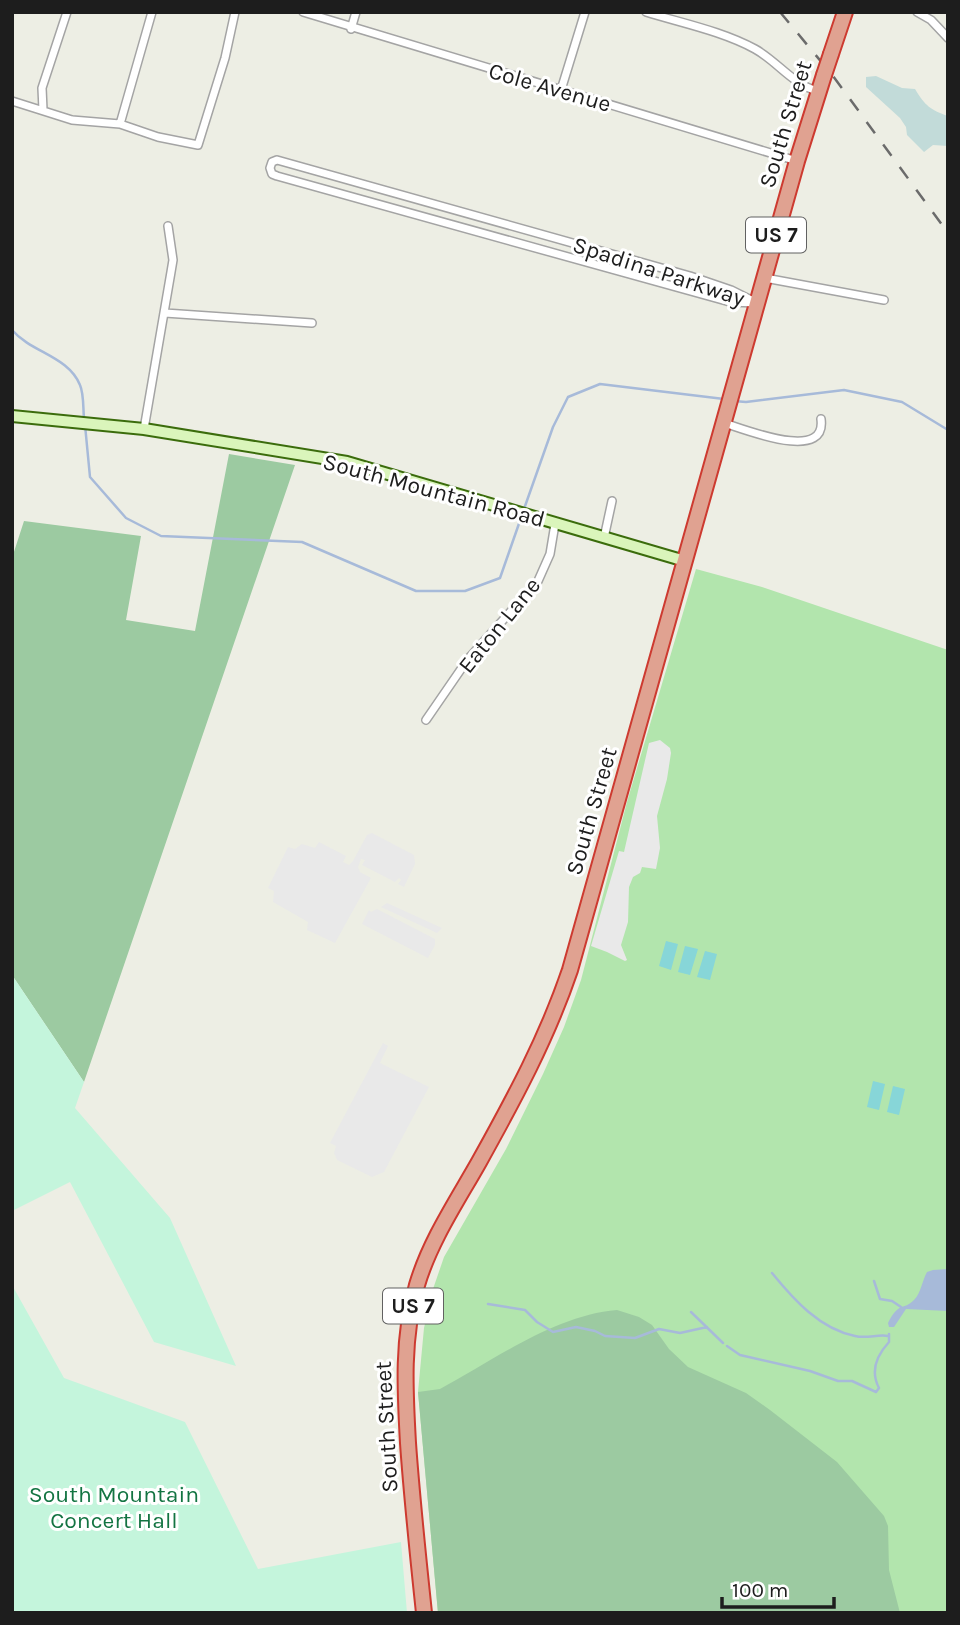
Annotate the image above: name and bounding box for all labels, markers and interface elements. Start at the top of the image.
street label: Cole Avenue [486,57,614,118]
street label: South Street [753,57,818,191]
road number: US 7 [746,218,806,252]
street label: Spadina Parkway [569,231,749,312]
street label: South Mountain Road [320,448,548,533]
street label: Eaton Lane [453,572,546,679]
street label: South Street [560,744,623,878]
road number: US 7 [383,1288,443,1324]
street label: South Street [370,1360,403,1493]
park label: South Mountain Concert Hall [29,1481,199,1534]
scale bar [722,1566,834,1610]
text: 100 m [732,1578,789,1602]

